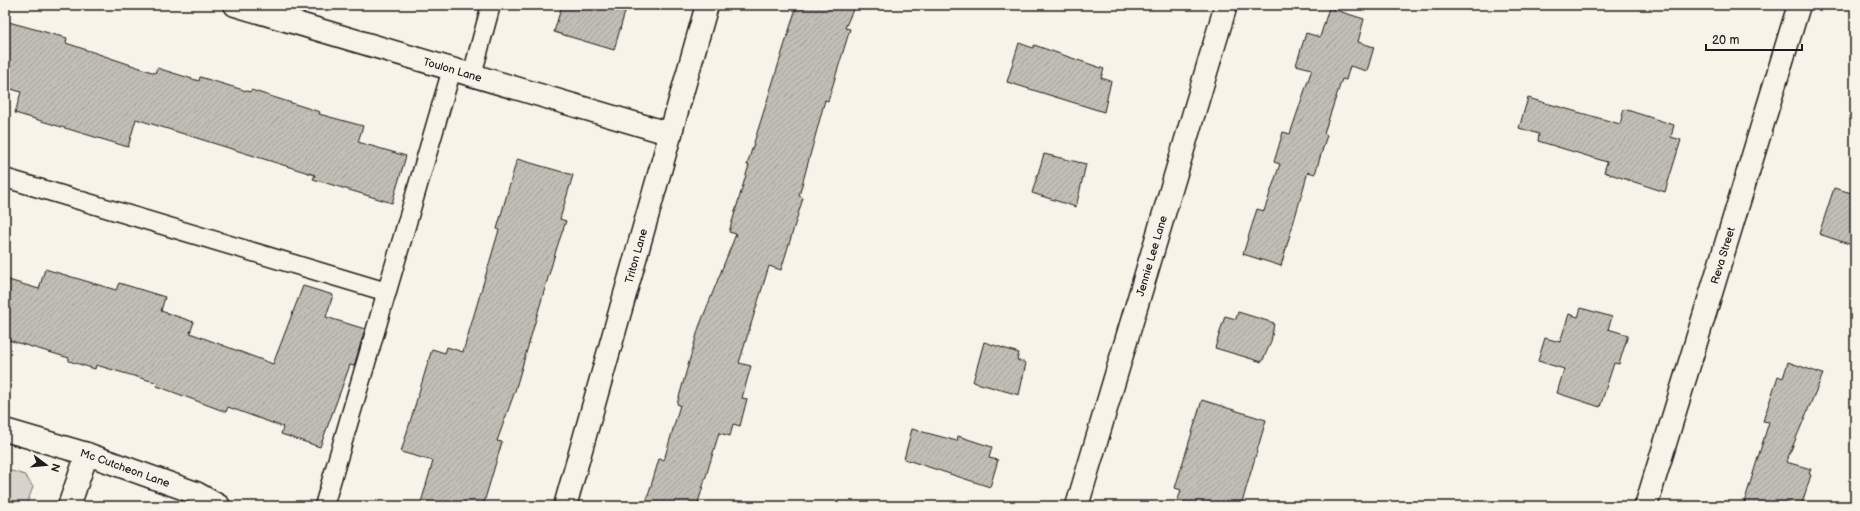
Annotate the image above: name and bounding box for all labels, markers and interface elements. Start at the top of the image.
scale bar [1706,26,1802,52]
text: 20 m [1712,33,1739,48]
street label: Toulon Lane [422,55,484,85]
street label: Jennie Lee Lane [1134,214,1170,298]
street label: Reva Street [1708,225,1738,286]
street label: Triton Lane [622,227,650,285]
north arrow [26,445,66,485]
street label: Mc Cutcheon Lane [79,446,172,490]
text: N [48,462,63,473]

